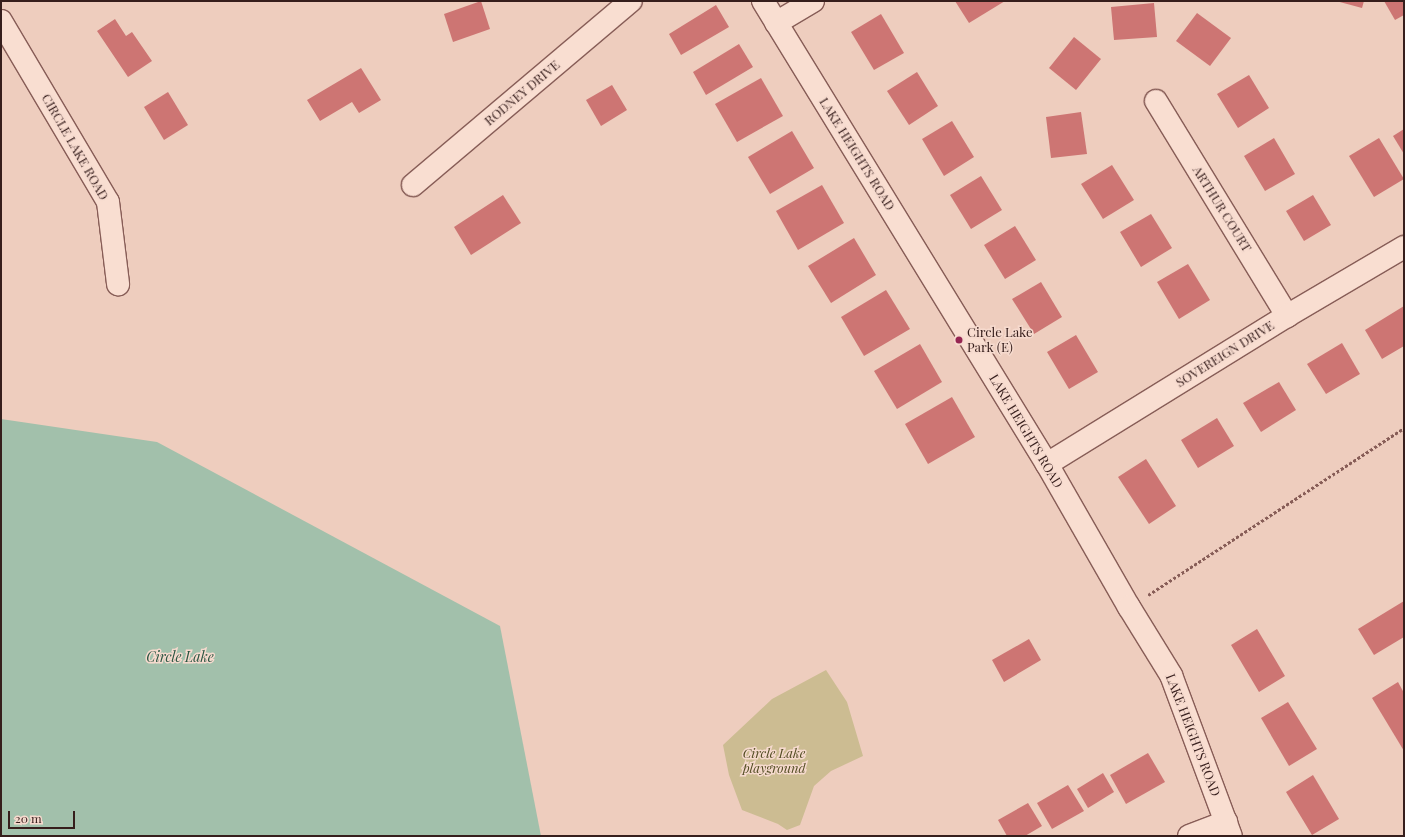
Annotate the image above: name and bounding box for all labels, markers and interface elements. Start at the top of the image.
street label: RODNEY DRIVE [481,57,563,129]
street label: CIRCLE LAKE ROAD [38,91,112,203]
street label: LAKE HEIGHTS ROAD [816,95,898,213]
street label: ARTHUR COURT [1189,163,1255,255]
street label: SOVEREIGN DRIVE [1173,317,1277,391]
place label: Circle Lake Park (E) [967,325,1032,356]
marker: Circle Lake Park (E) [954,335,964,345]
street label: LAKE HEIGHTS ROAD [986,371,1066,491]
water label: Circle Lake [146,649,214,665]
street label: LAKE HEIGHTS ROAD [1162,672,1224,798]
park label: Circle Lake playground [742,746,806,777]
scale bar [10,803,77,829]
text: 20 m [15,810,42,826]

